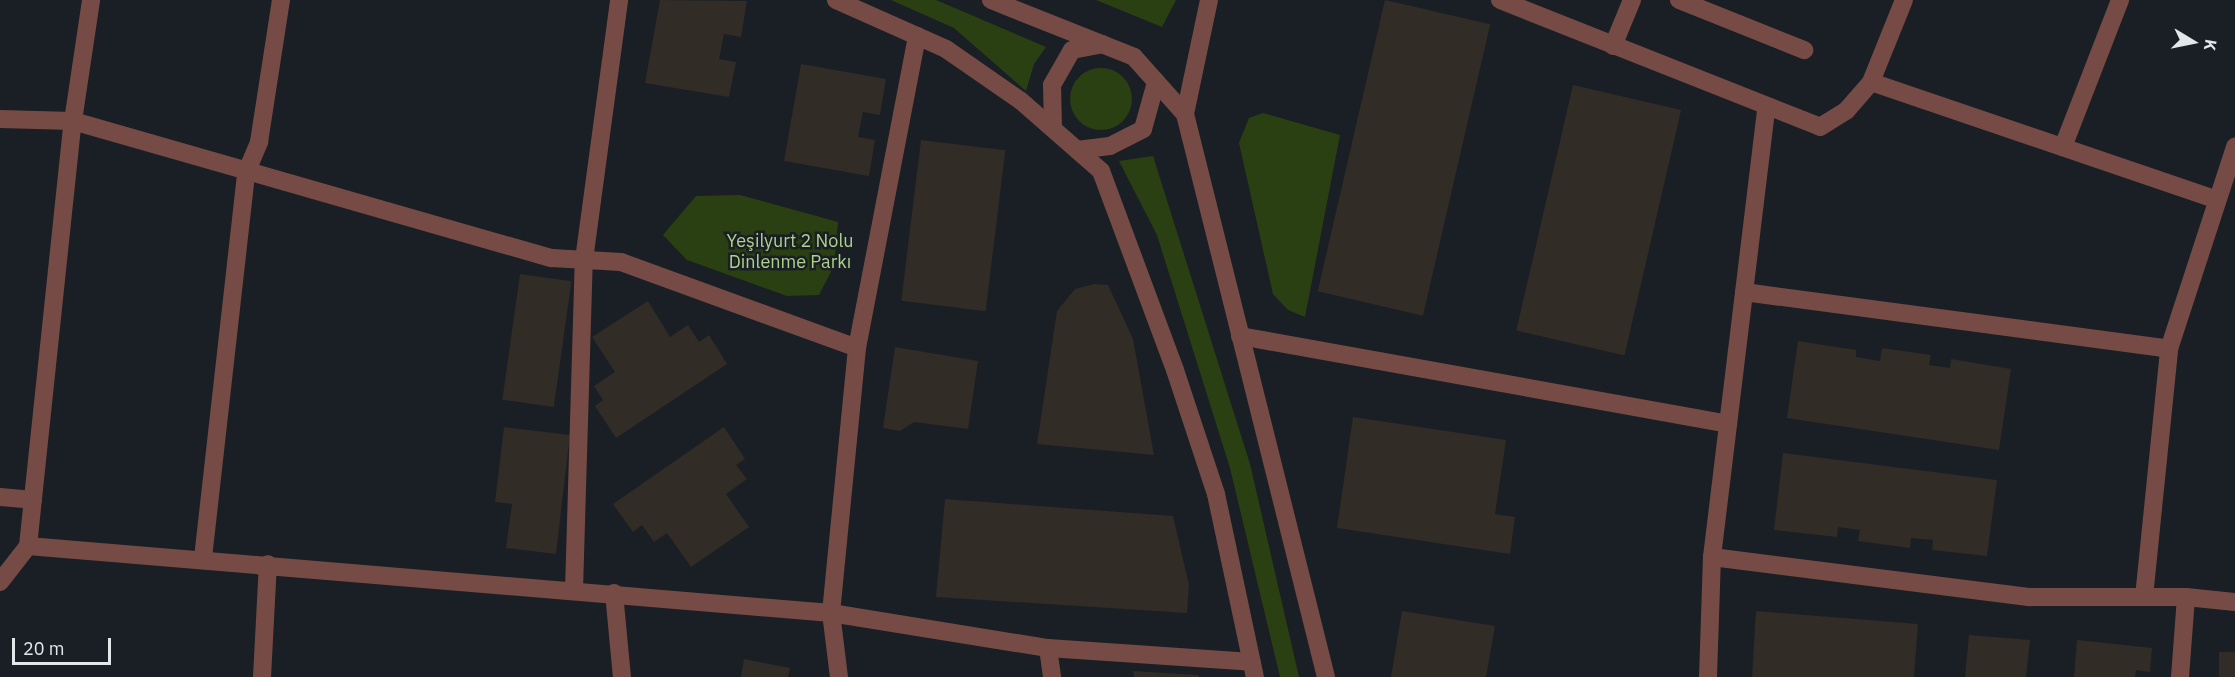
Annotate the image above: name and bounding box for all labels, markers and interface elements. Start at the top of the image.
north arrow [2163,12,2223,72]
text: K [2200,38,2222,52]
park label: Yeşilyurt 2 Nolu Dinlenme Parkı [726,231,854,274]
scale bar [15,626,114,664]
text: 20 m [23,637,65,660]

